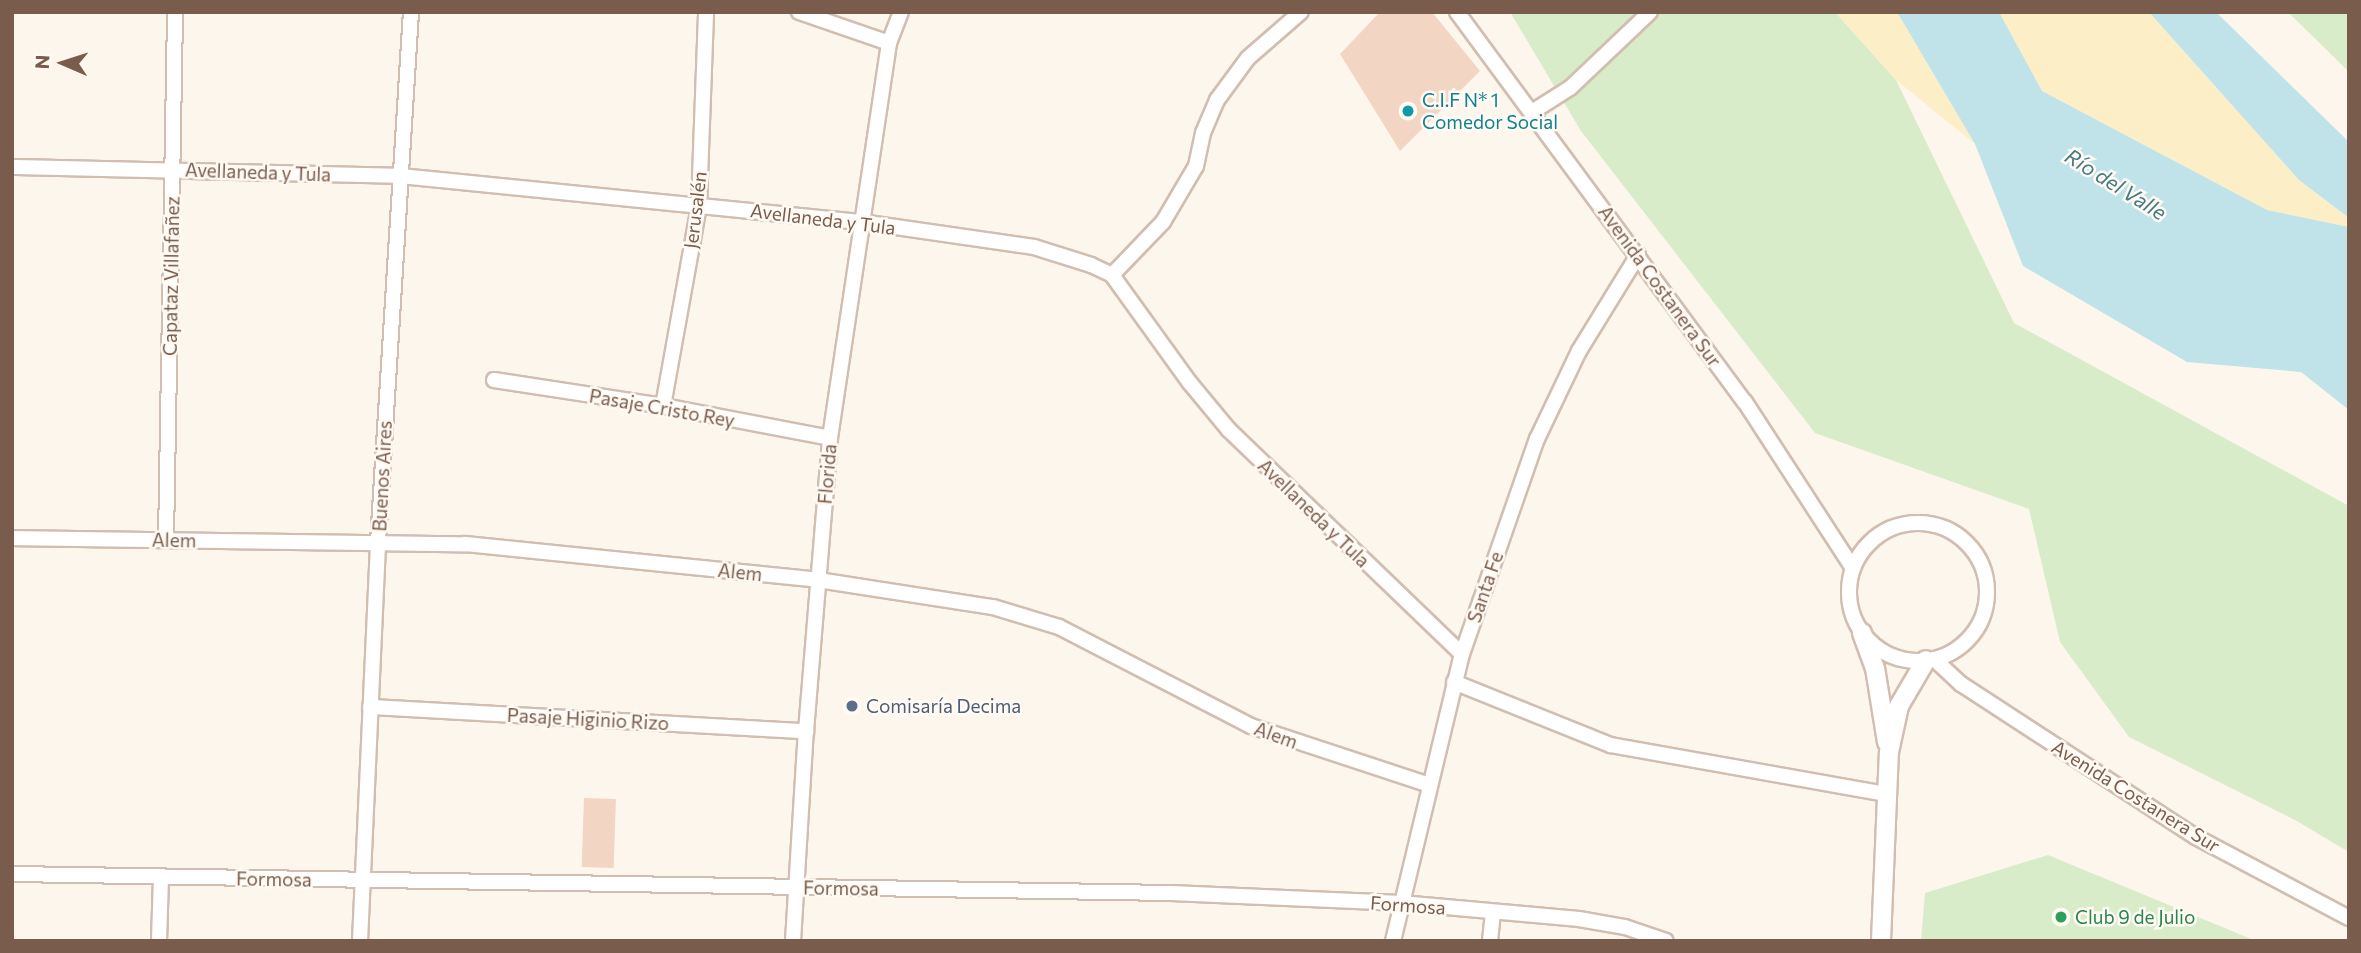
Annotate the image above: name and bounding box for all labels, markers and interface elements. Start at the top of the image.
north arrow [28,28,98,98]
text: N [30,54,53,70]
place label: C.I.F N* 1 Comedor Social [1422,89,1558,133]
marker: C.I.F N* 1 Comedor Social [1400,103,1416,119]
water label: Río del Valle [2061,143,2171,225]
street label: Avellaneda y Tula [184,158,332,186]
street label: Jerusalén [679,170,711,250]
street label: Capataz Villafañez [158,196,184,356]
street label: Avellaneda y Tula [749,199,897,239]
street label: Avenida Costanera Sur [1594,201,1726,371]
street label: Pasaje Cristo Rey [587,384,737,432]
street label: Buenos Aires [368,420,396,532]
street label: Florida [813,443,841,505]
street label: Avellaneda y Tula [1253,454,1375,572]
street label: Alem [152,528,196,552]
street label: Santa Fe [1462,548,1508,626]
street label: Alem [717,558,763,586]
place label: Comisaría Decima [866,695,1021,717]
marker: Comisaría Decima [844,698,860,714]
street label: Pasaje Higinio Rizo [506,703,670,735]
street label: Alem [1251,717,1301,753]
street label: Avenida Costanera Sur [2048,735,2224,857]
street label: Formosa [236,867,312,891]
street label: Formosa [803,876,879,900]
street label: Formosa [1369,891,1447,919]
place label: Club 9 de Julio [2075,906,2195,928]
marker: Club 9 de Julio [2053,909,2069,925]

